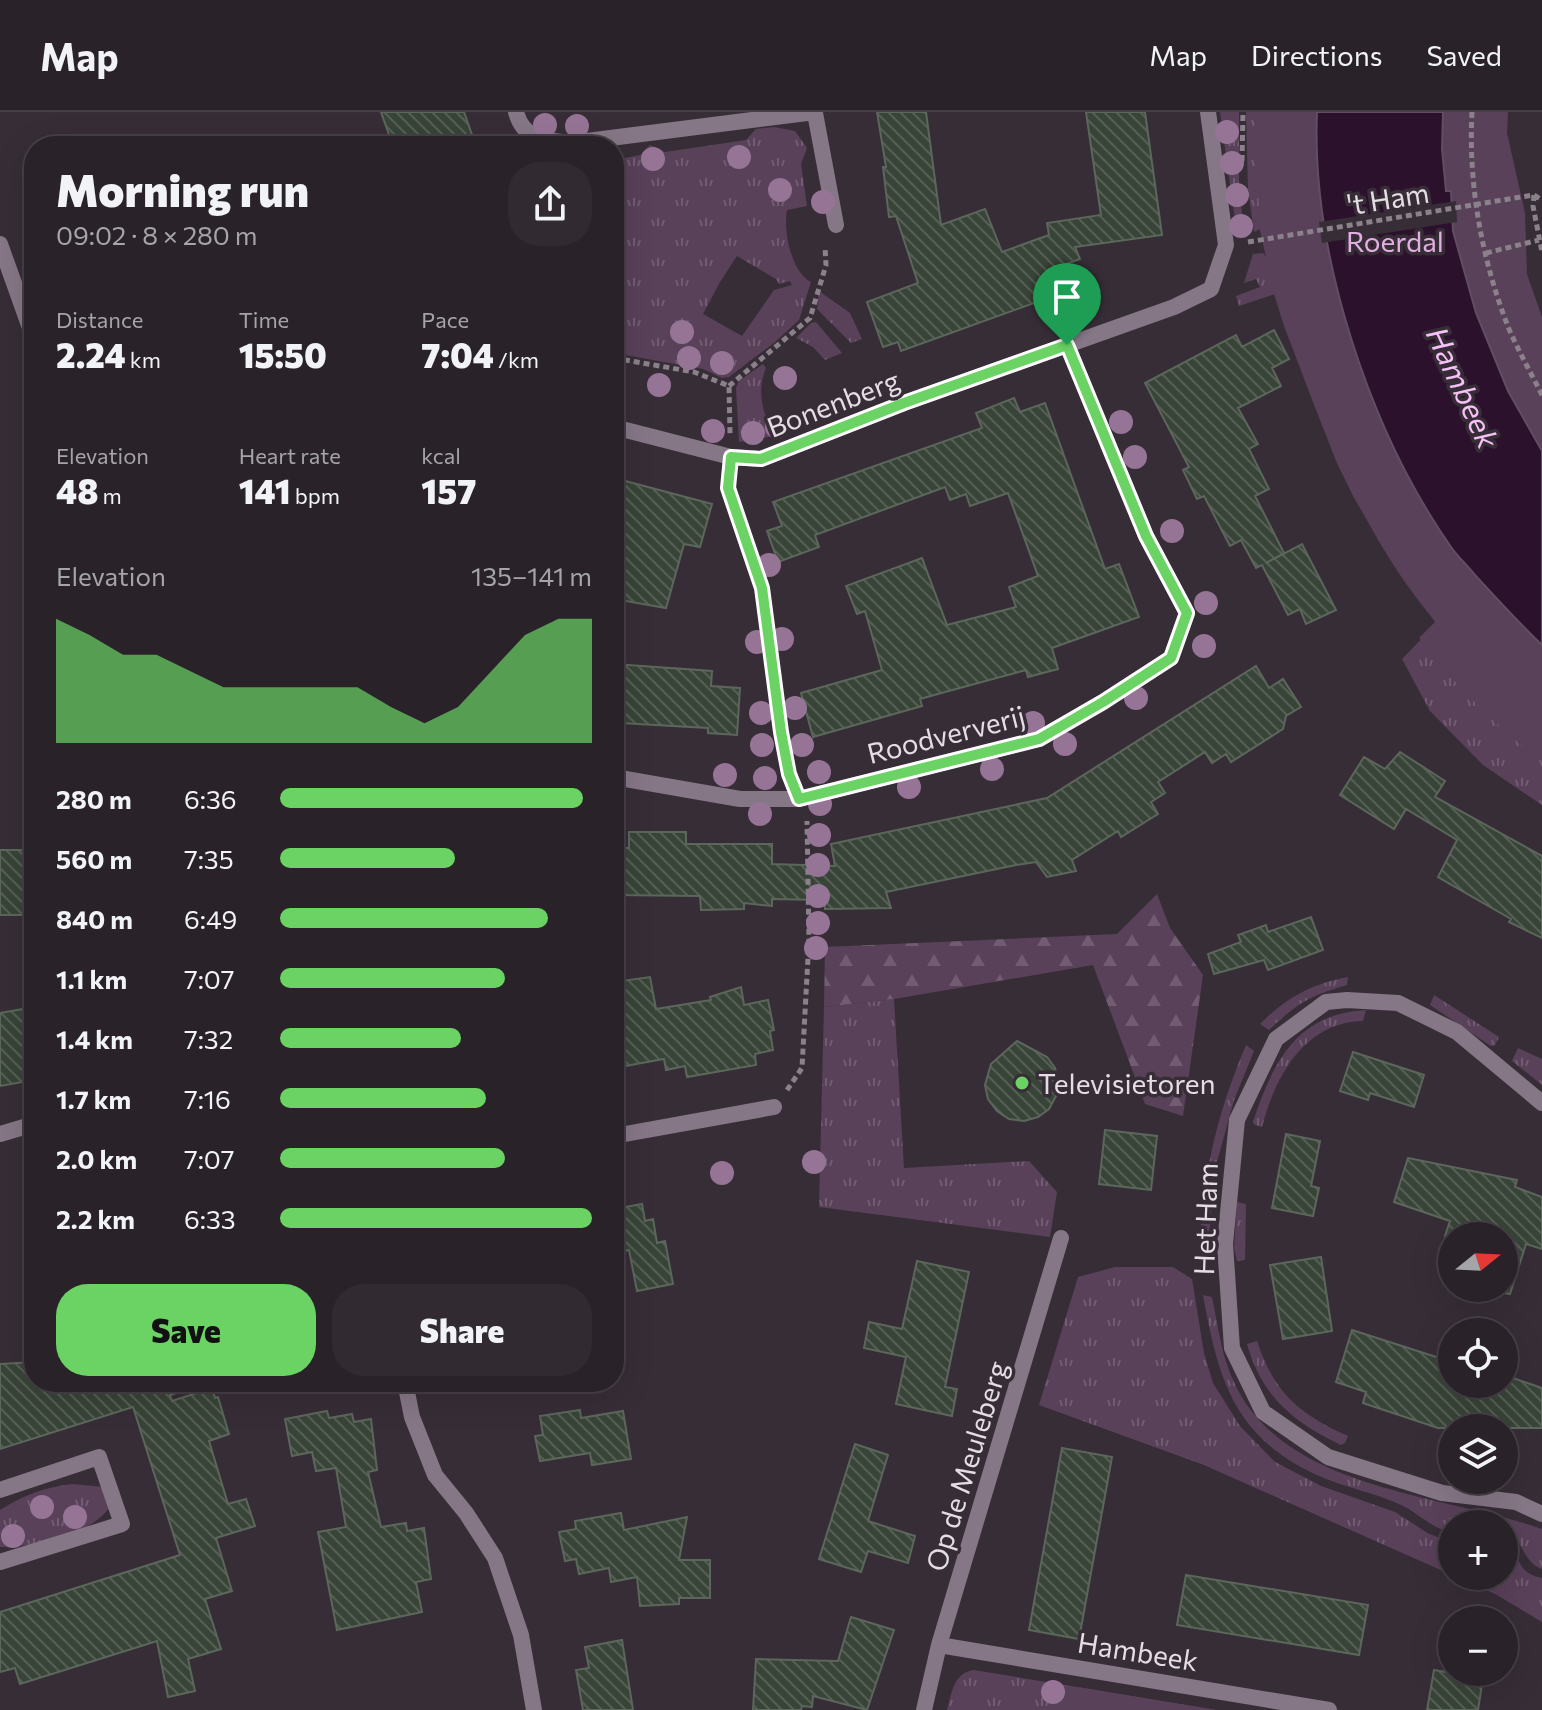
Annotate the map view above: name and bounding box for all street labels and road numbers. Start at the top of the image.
street label: 't Ham [1345,175,1431,221]
street label: Bonenberg [762,362,904,444]
street label: Roodververij [864,698,1028,770]
street label: Het Ham [1186,1162,1224,1276]
street label: Op de Meuleberg [918,1357,1014,1575]
street label: Hambeek [1075,1625,1201,1677]

